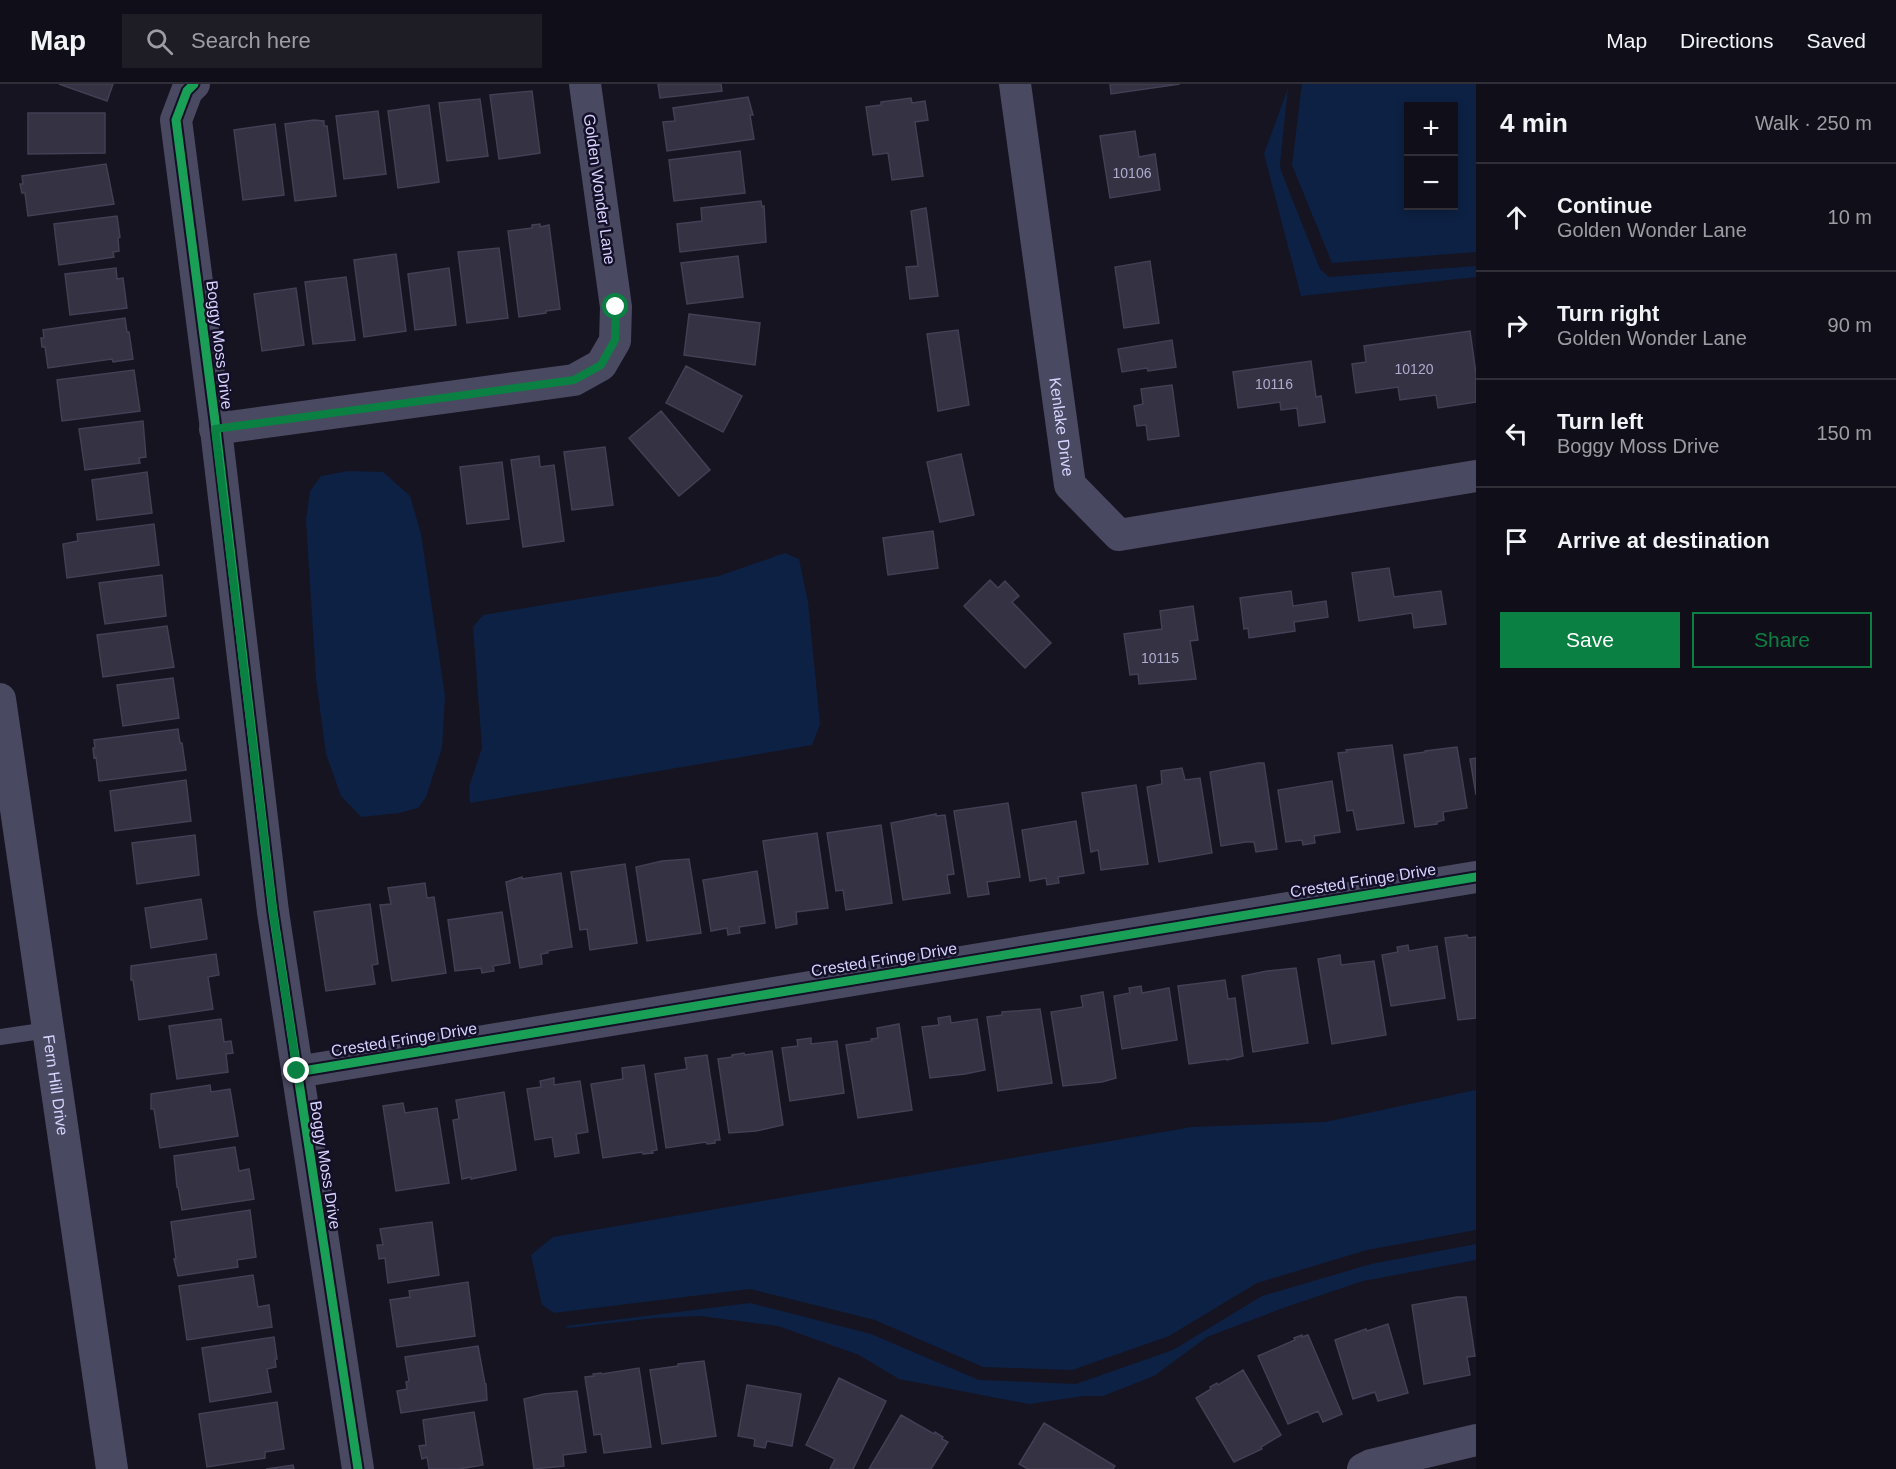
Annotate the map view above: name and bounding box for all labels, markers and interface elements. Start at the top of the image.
search box [122,14,542,68]
text: Map [30,25,86,56]
icon: search [143,25,176,58]
text: Search here [191,28,311,53]
text: Map [1606,29,1647,52]
text: Directions [1680,29,1773,52]
text: Saved [1806,29,1866,52]
map controls [1404,102,1458,210]
button: + [1404,102,1458,156]
text: 4 min [1500,108,1568,138]
text: Walk · 250 m [1755,112,1872,134]
street label: Golden Wonder Lane [581,113,619,266]
button: − [1404,156,1458,210]
house number: 10106 [1113,165,1152,181]
text: Continue [1557,193,1652,218]
icon: ahead [1500,201,1533,234]
text: 10 m [1828,206,1872,228]
text: Golden Wonder Lane [1557,219,1747,241]
street label: Boggy Moss Drive [203,280,236,411]
route start [602,293,628,319]
text: Turn right [1557,301,1659,326]
icon: right [1500,309,1533,342]
text: 90 m [1828,314,1872,336]
text: Golden Wonder Lane [1557,327,1747,349]
house number: 10120 [1395,361,1434,377]
street label: Kenlake Drive [1046,376,1077,477]
house number: 10116 [1255,376,1293,392]
text: Turn left [1557,409,1643,434]
icon: left [1500,417,1533,450]
text: 150 m [1816,422,1872,444]
text: Boggy Moss Drive [1557,435,1719,457]
icon: arrive [1500,525,1533,558]
text: Arrive at destination [1557,528,1770,553]
button: Save [1500,612,1680,668]
button: Share [1692,612,1872,668]
house number: 10115 [1141,650,1179,666]
street label: Crested Fringe Drive [1289,861,1437,900]
street label: Crested Fringe Drive [810,940,958,979]
street label: Crested Fringe Drive [330,1020,478,1059]
street label: Fern Hill Drive [40,1034,71,1137]
route end [283,1057,309,1083]
street label: Boggy Moss Drive [307,1100,344,1231]

